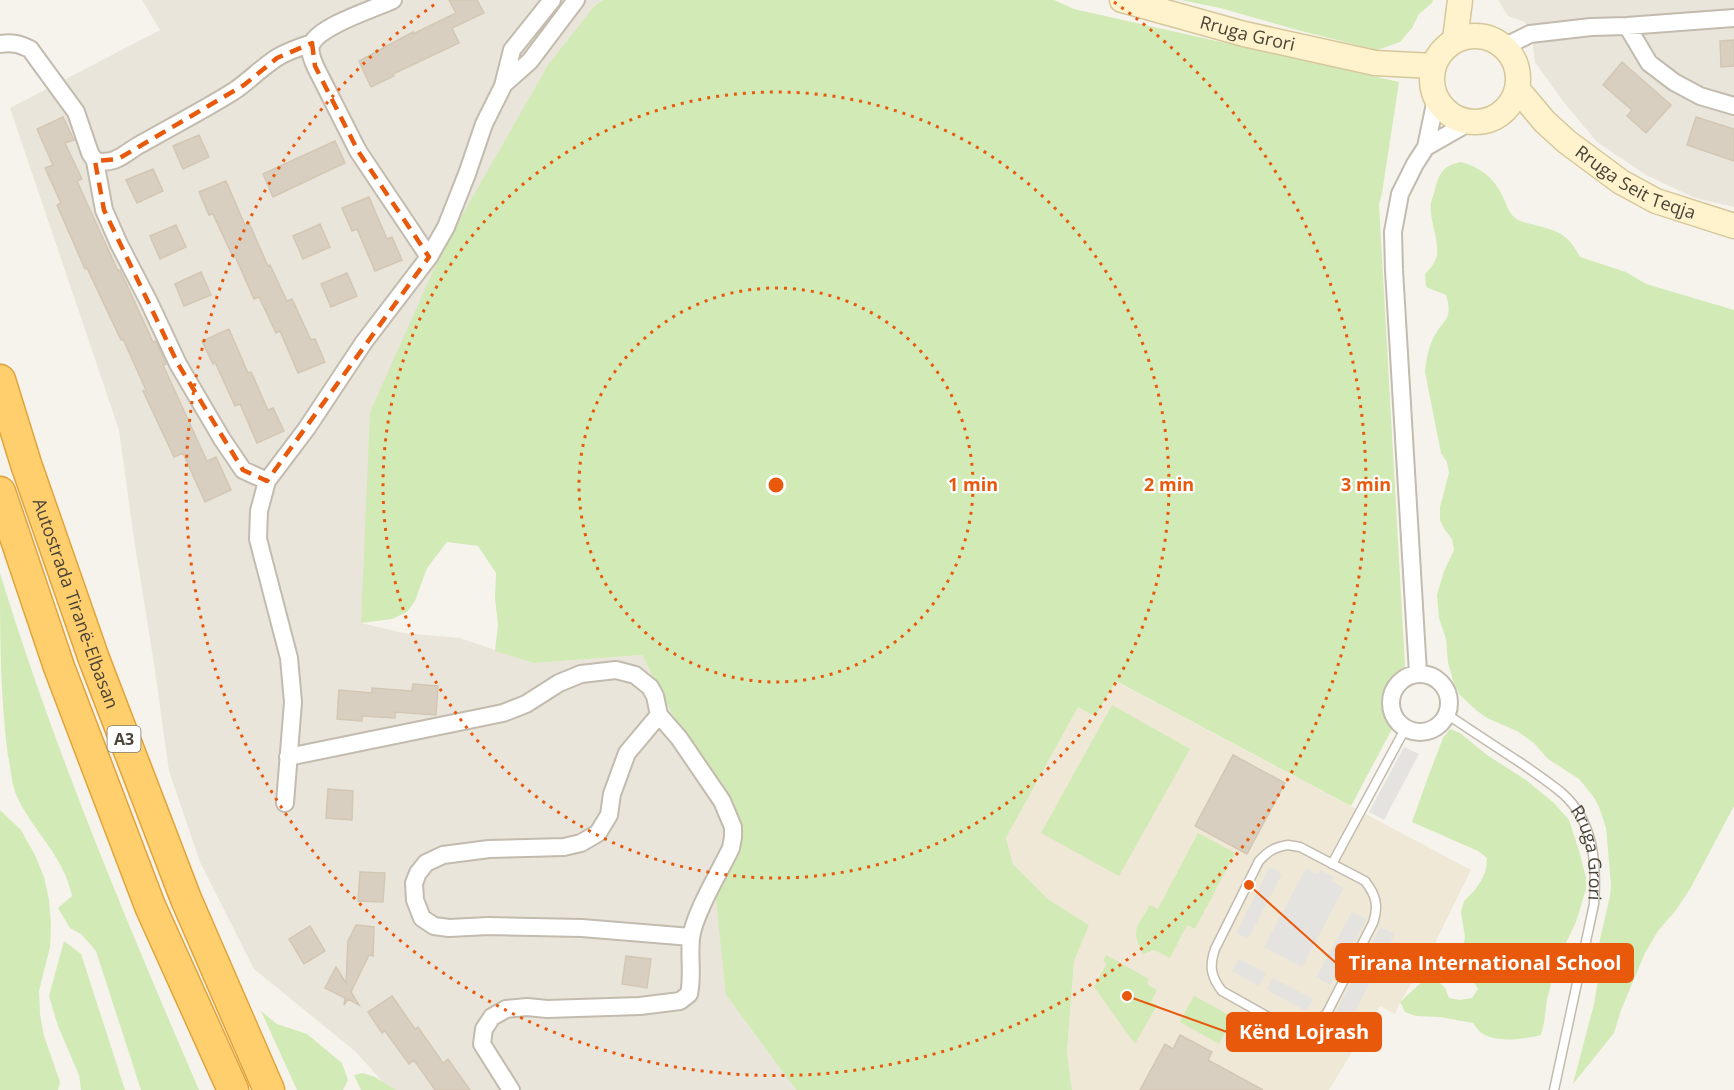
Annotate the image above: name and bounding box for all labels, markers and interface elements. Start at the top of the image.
street label: Rruga Grori [1197,9,1298,56]
street label: Rruga Seit Teqja [1571,139,1699,224]
text: 1 min [948,472,998,496]
text: 2 min [1144,472,1194,496]
text: 3 min [1341,472,1391,496]
centre of rings [766,475,786,495]
street label: Autostrada Tiranë-Elbasan [28,495,125,712]
road number: A3 [108,726,140,752]
street label: Rruga Grori [1566,800,1608,901]
callout: Tirana International School [1336,944,1633,982]
text: Tirana International School [1349,949,1621,976]
callout: Kënd Lojrash [1227,1013,1381,1051]
text: Kënd Lojrash [1239,1018,1369,1045]

